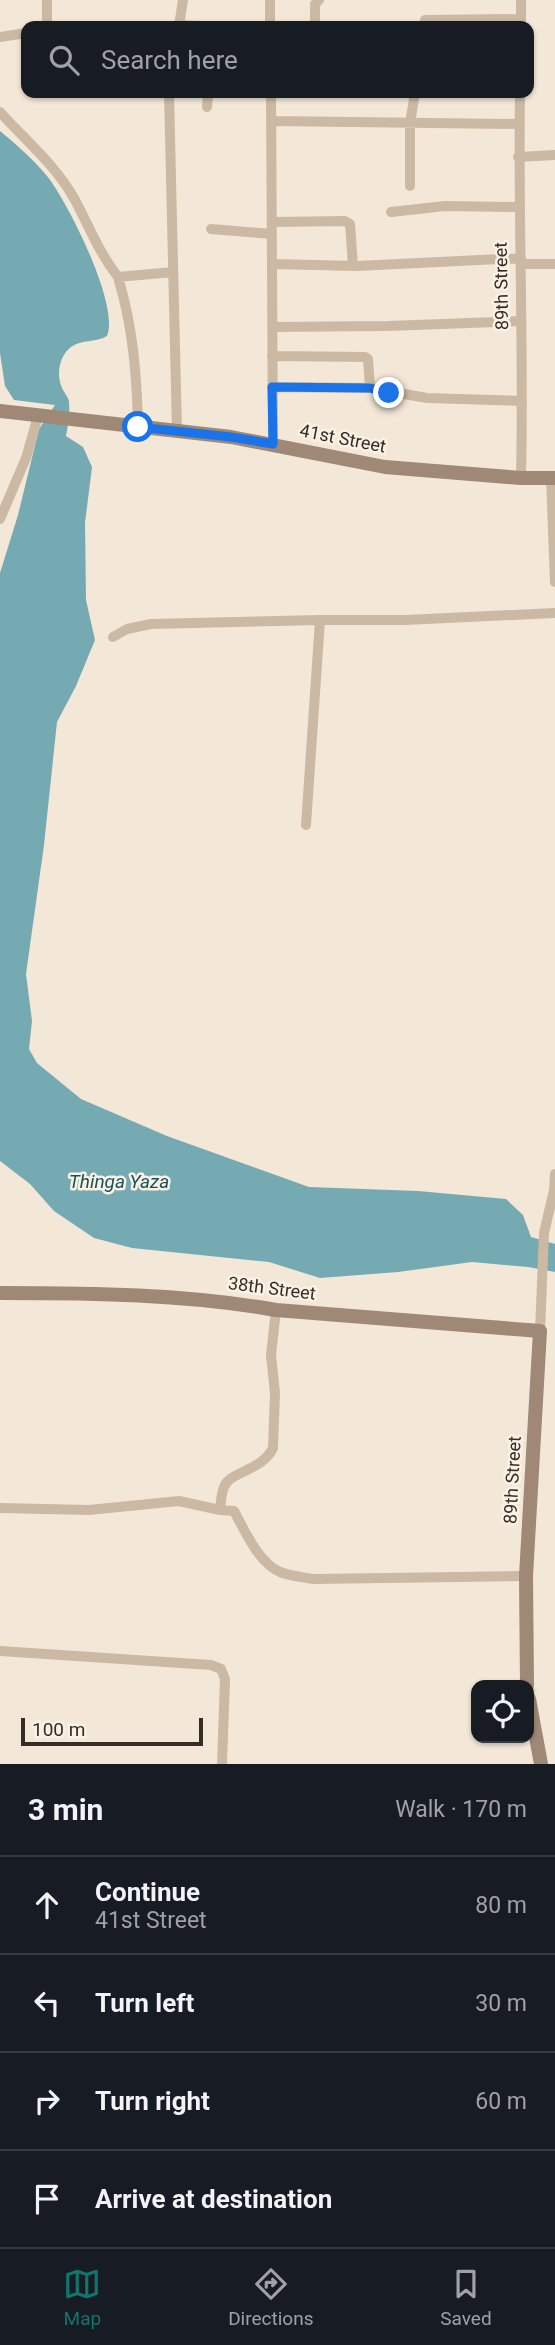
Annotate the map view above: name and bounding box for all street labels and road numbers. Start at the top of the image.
street label: 89th Street [490,242,512,330]
street label: 41st Street [298,419,388,457]
street label: 38th Street [227,1272,317,1304]
street label: 89th Street [499,1435,525,1524]

